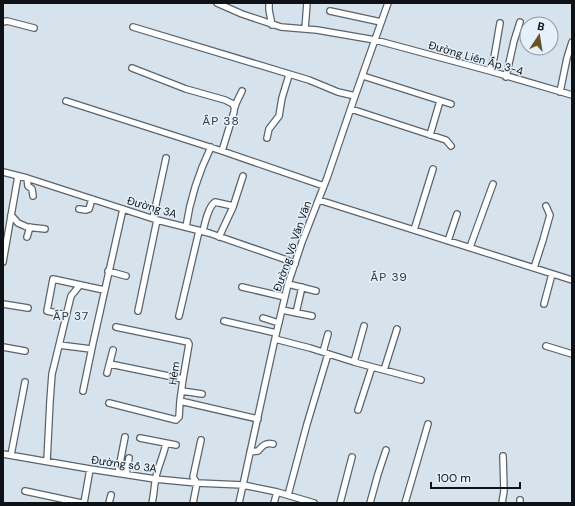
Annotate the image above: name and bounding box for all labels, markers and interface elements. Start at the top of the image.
north arrow [519,16,559,56]
text: B [536,19,546,34]
street label: Đường Liên Ấp 3-4 [427,38,525,78]
district label: ẤP 38 [202,113,240,129]
street label: Đường 3A [125,193,179,221]
street label: Đường Võ Văn Vân [270,199,314,293]
district label: ẤP 39 [370,269,408,285]
district label: ẤP 37 [53,308,89,324]
street label: Hẻm [165,360,183,386]
street label: Đường số 3A [90,452,158,476]
scale bar [431,464,520,490]
text: 100 m [437,470,471,486]

